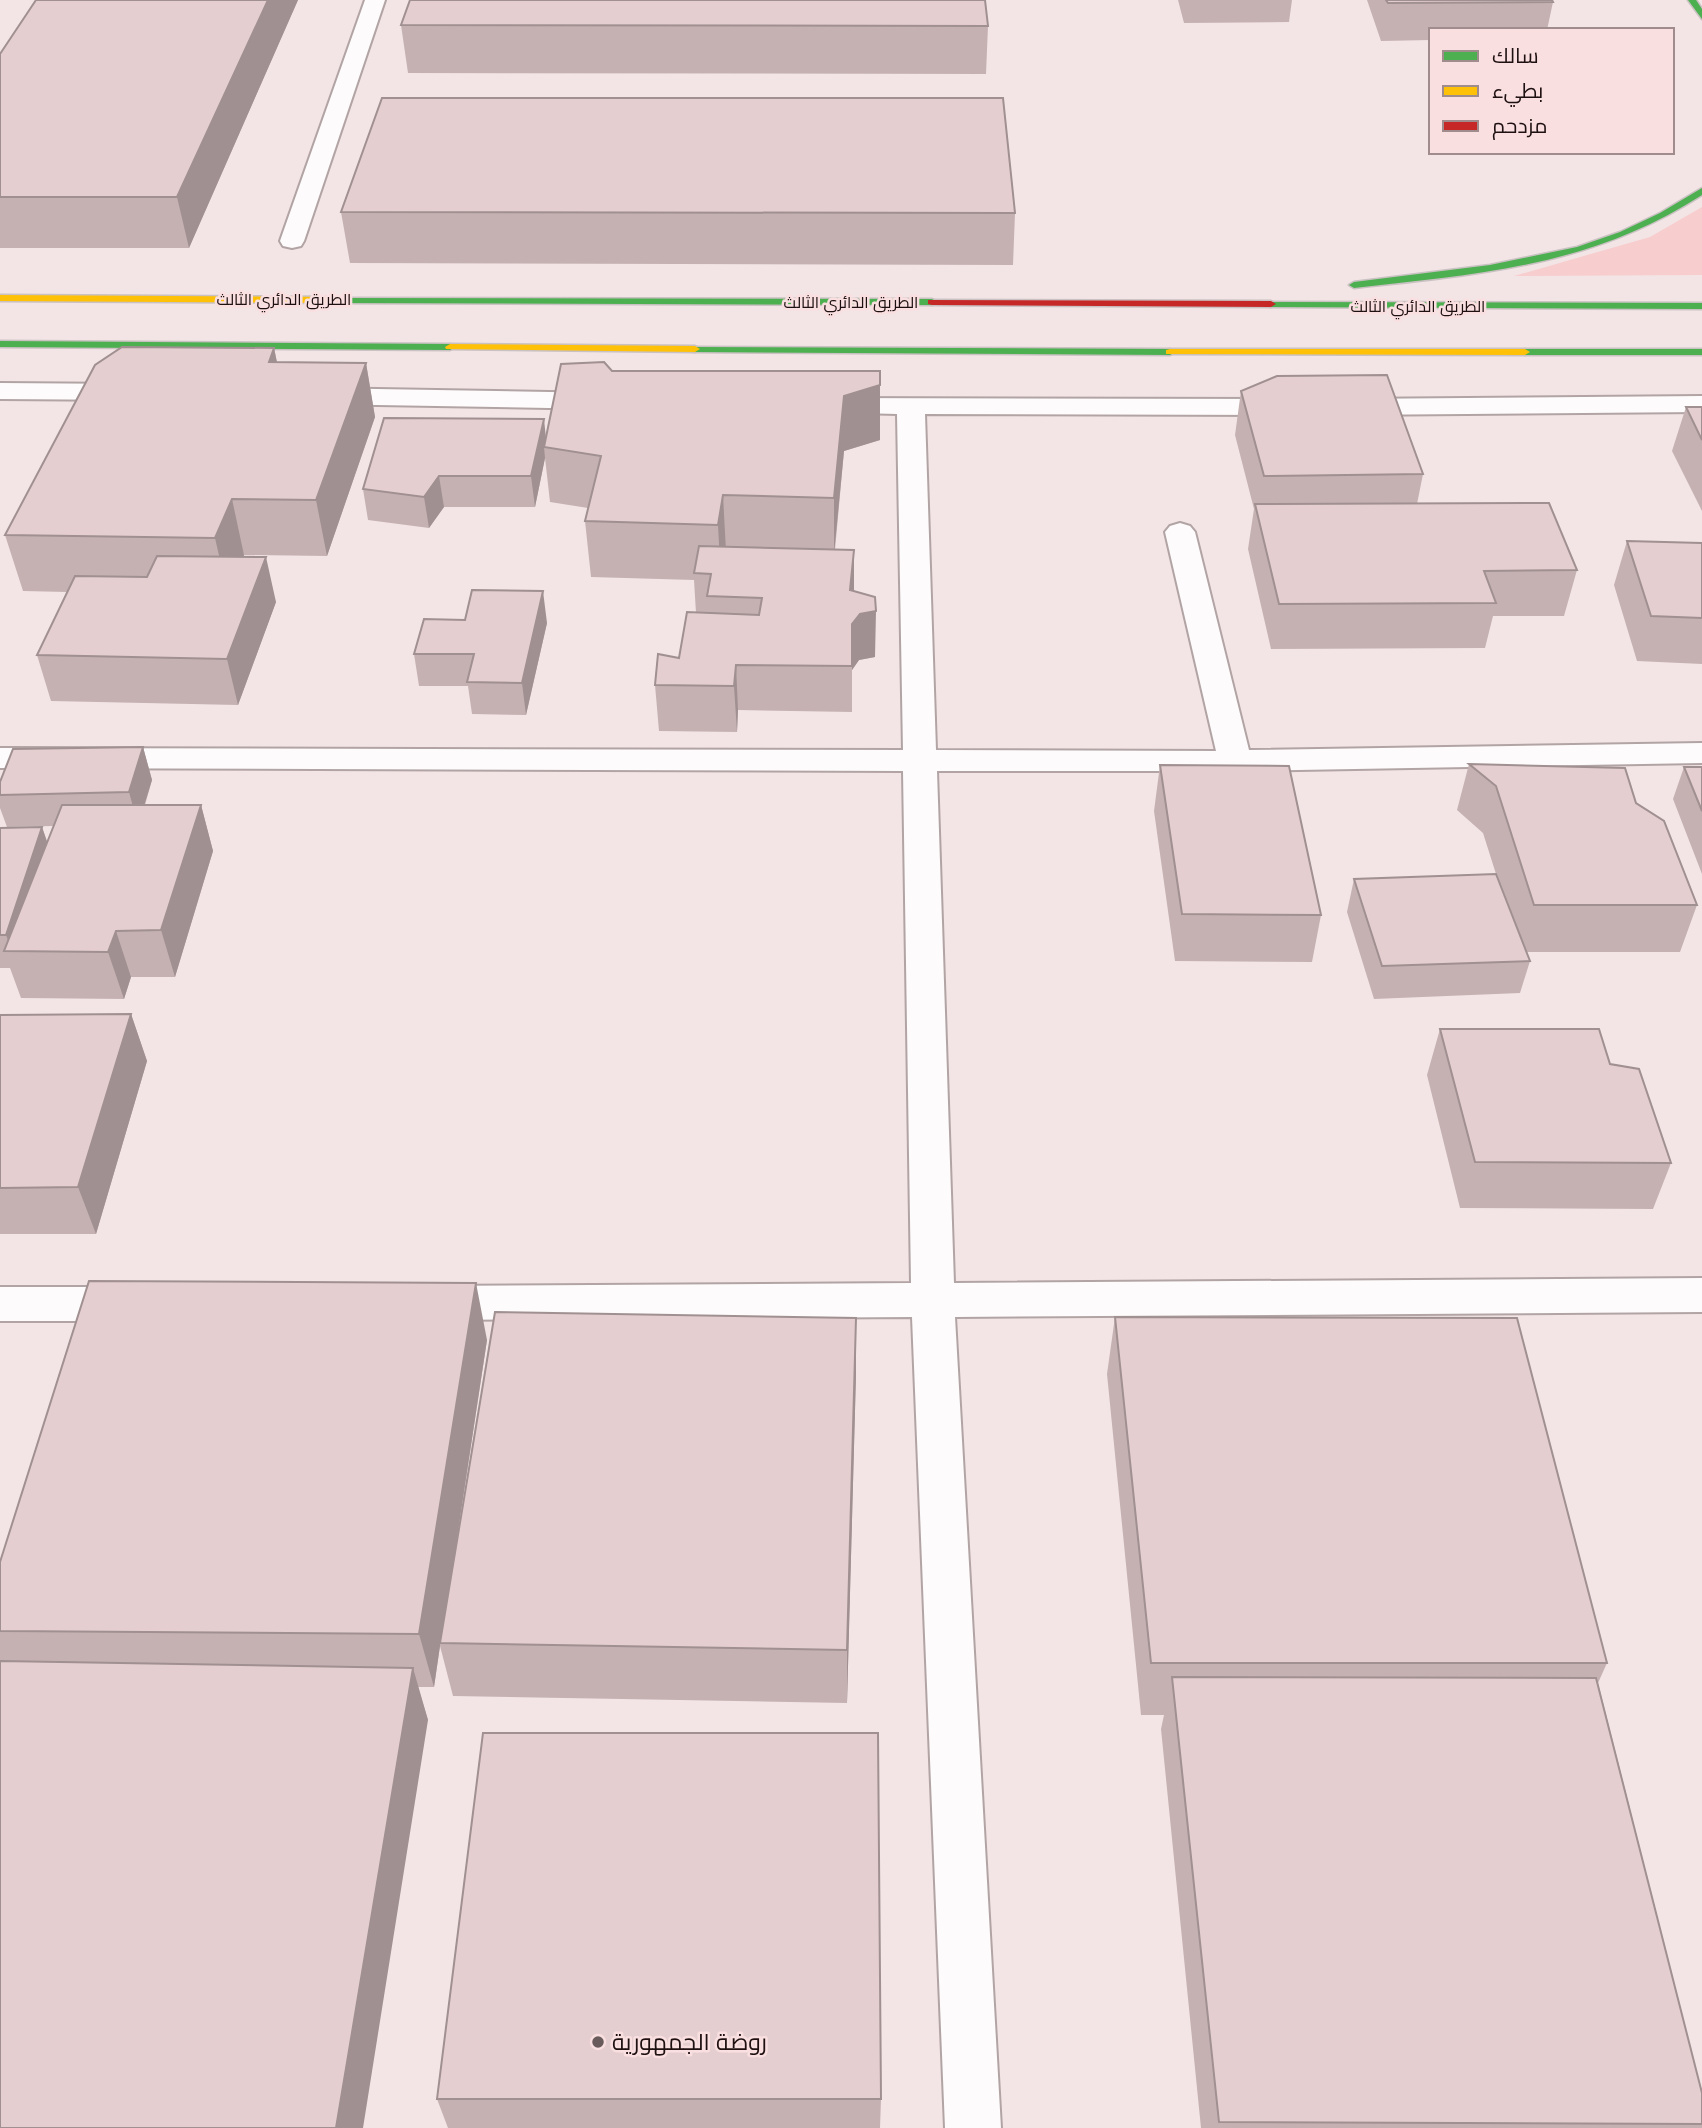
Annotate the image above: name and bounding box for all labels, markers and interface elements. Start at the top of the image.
legend [1429,28,1674,154]
text: سالك [1492,44,1539,67]
text: بطيء [1492,79,1543,107]
text: مزدحم [1492,114,1547,140]
street label: الطريق الدائري الثالث [217,291,351,313]
street label: الطريق الدائري الثالث [784,294,918,316]
street label: الطريق الدائري الثالث [1351,298,1485,320]
place label: روضة الجمهورية [612,2029,767,2056]
marker: روضة الجمهورية [590,2034,606,2050]

